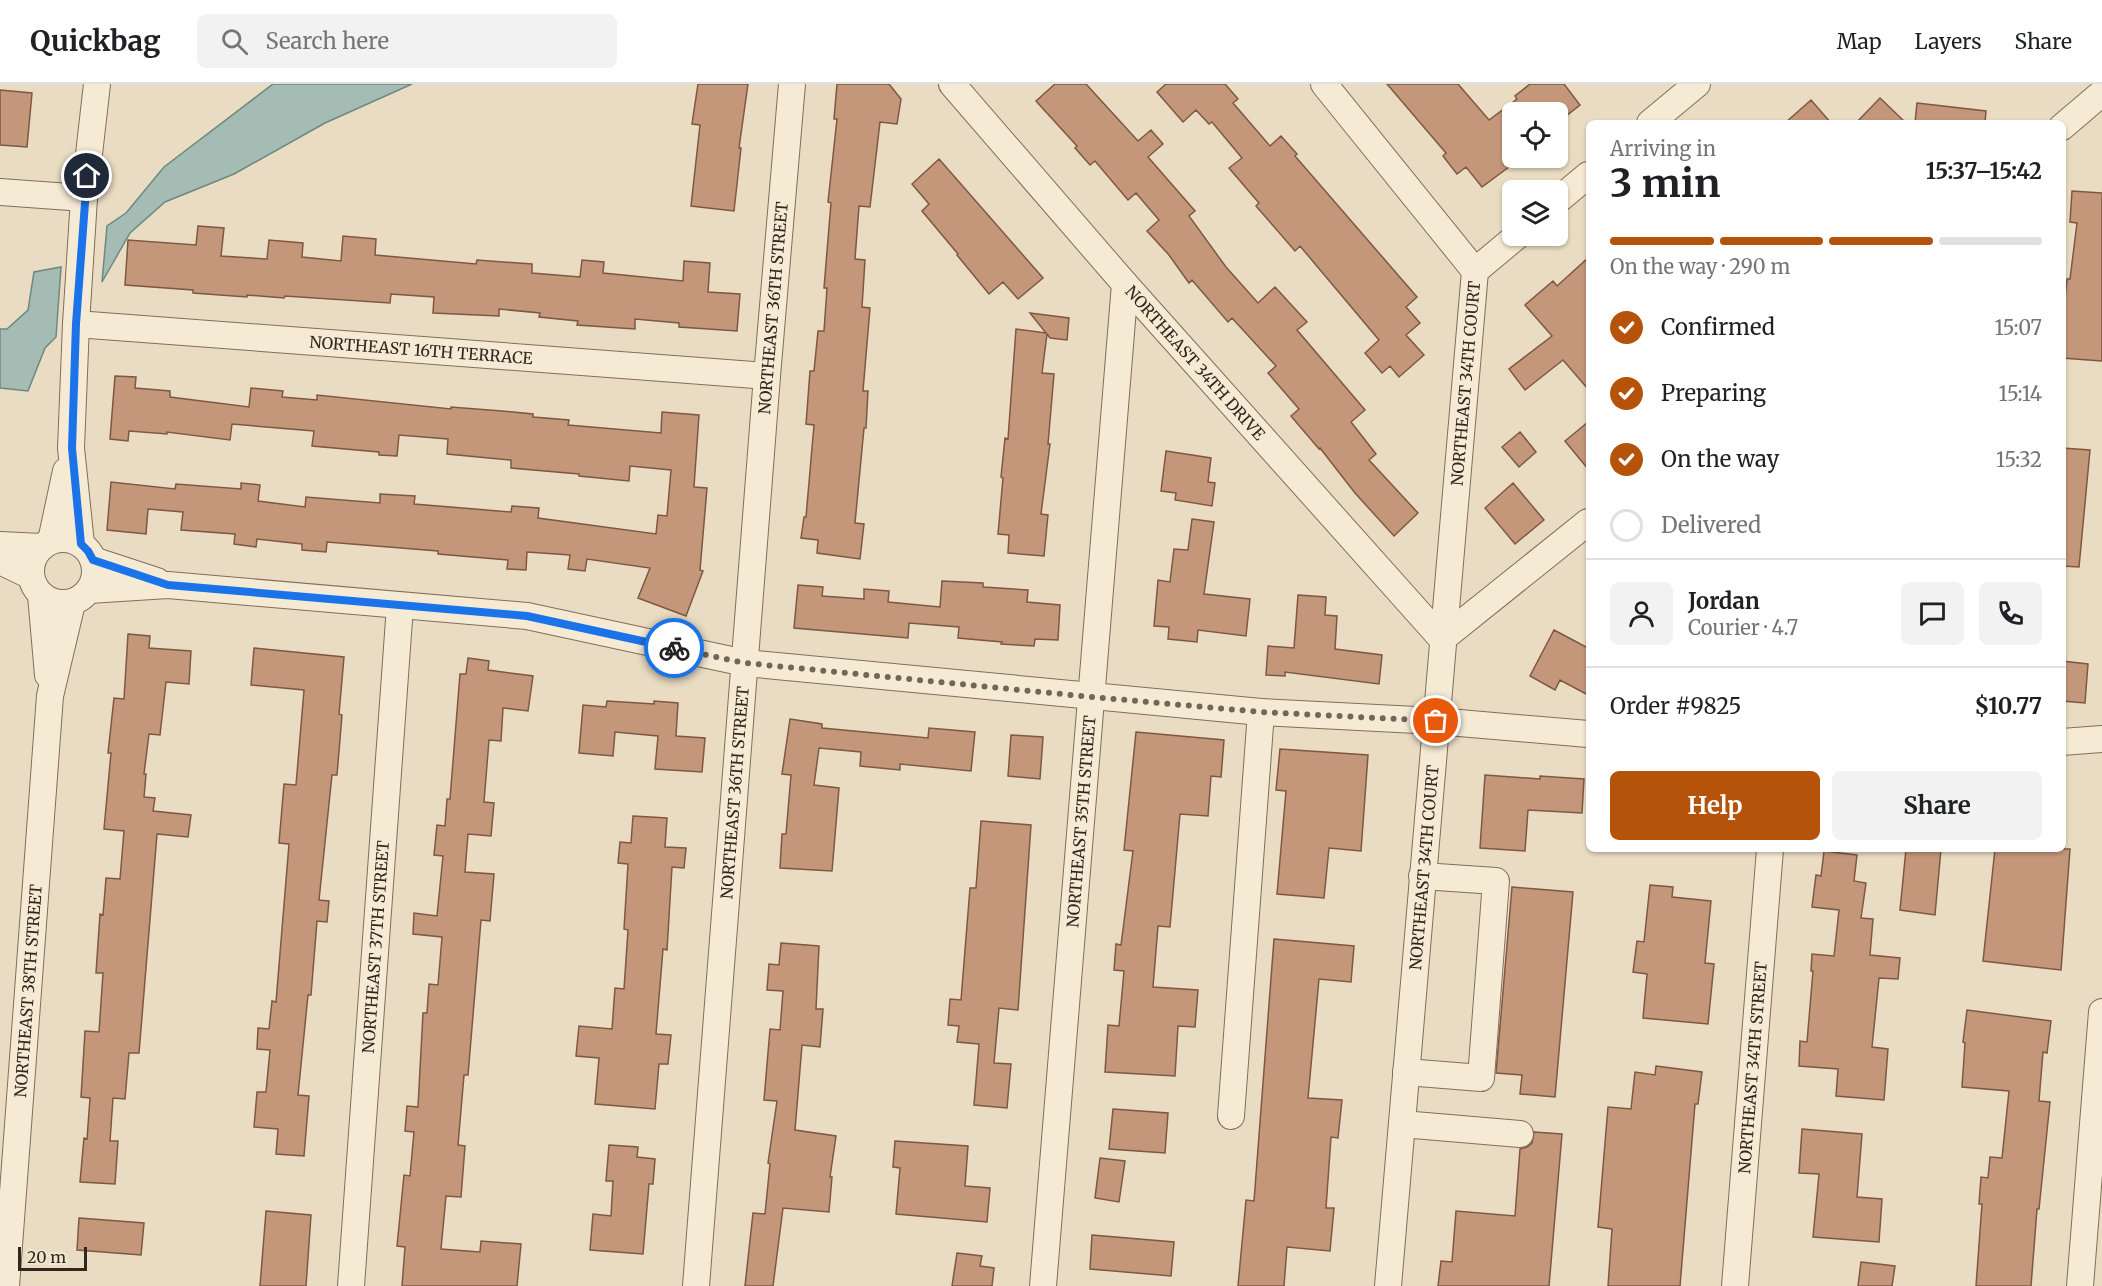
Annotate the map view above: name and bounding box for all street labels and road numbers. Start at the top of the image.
street label: NORTHEAST 36TH STREET [754,201,792,415]
street label: NORTHEAST 34TH COURT [1447,280,1484,487]
street label: NORTHEAST 34TH DRIVE [1121,281,1270,445]
street label: NORTHEAST 16TH TERRACE [309,332,534,368]
street label: NORTHEAST 36TH STREET [716,685,753,900]
street label: NORTHEAST 35TH STREET [1062,715,1100,928]
street label: NORTHEAST 34TH COURT [1405,764,1443,971]
street label: NORTHEAST 37TH STREET [358,840,393,1054]
street label: NORTHEAST 38TH STREET [10,883,46,1098]
street label: NORTHEAST 34TH STREET [1734,961,1771,1175]

